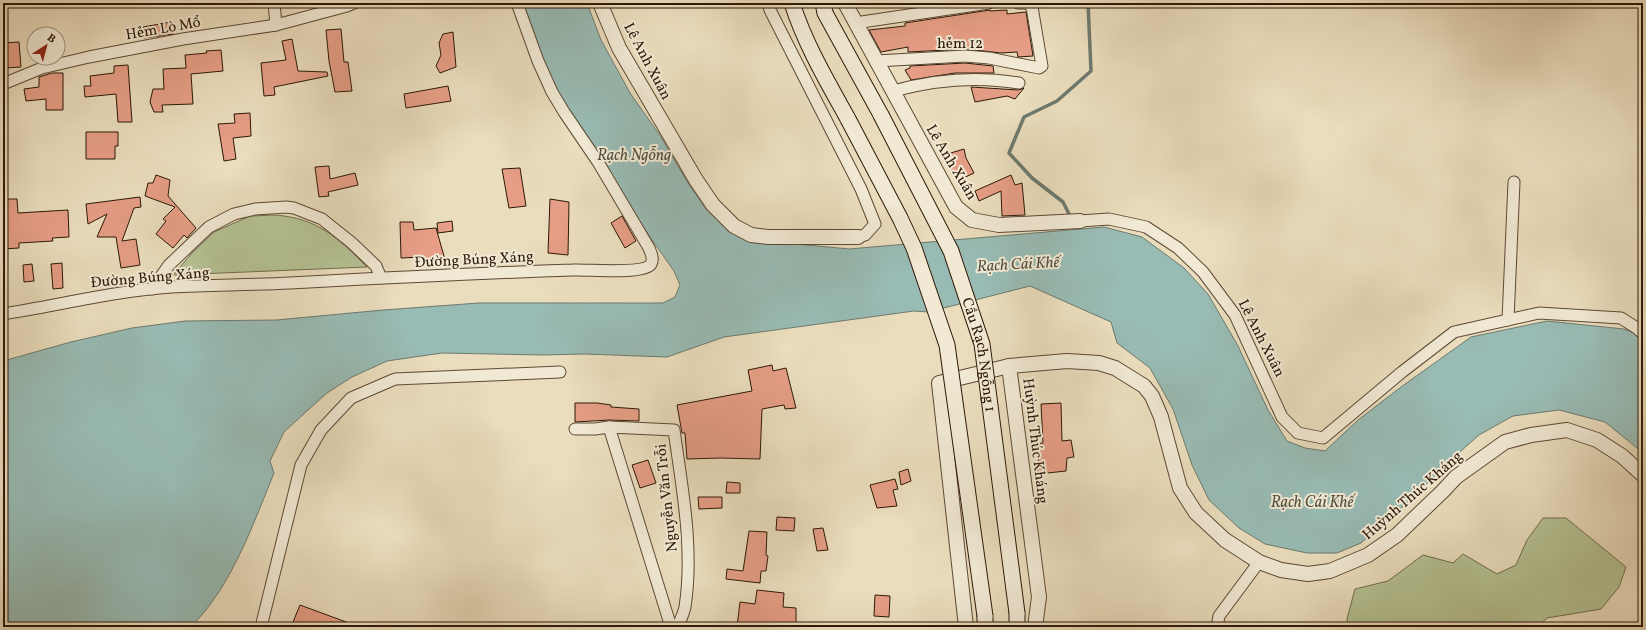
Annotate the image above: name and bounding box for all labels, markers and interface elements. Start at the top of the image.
street label: Hẻm Lò Mổ [124,13,202,46]
street label: Lê Anh Xuân [618,19,676,104]
north arrow [26,26,66,66]
text: B [44,31,58,47]
street label: hẻm 12 [937,34,983,55]
street label: Lê Anh Xuân [920,121,982,204]
water label: Rạch Ngỗng [597,145,671,167]
street label: Đường Búng Xáng [414,247,535,274]
water label: Rạch Cái Khế [976,252,1063,278]
street label: Đường Búng Xáng [90,263,211,294]
street label: Cầu Rạch Ngỗng 1 [955,295,1000,414]
street label: Lê Anh Xuân [1232,296,1289,381]
street label: Huỳnh Thúc Kháng [1016,377,1053,506]
street label: Nguyễn Văn Trỗi [651,443,684,553]
street label: Huỳnh Thúc Kháng [1358,446,1468,546]
water label: Rạch Cái Khế [1271,492,1356,514]

